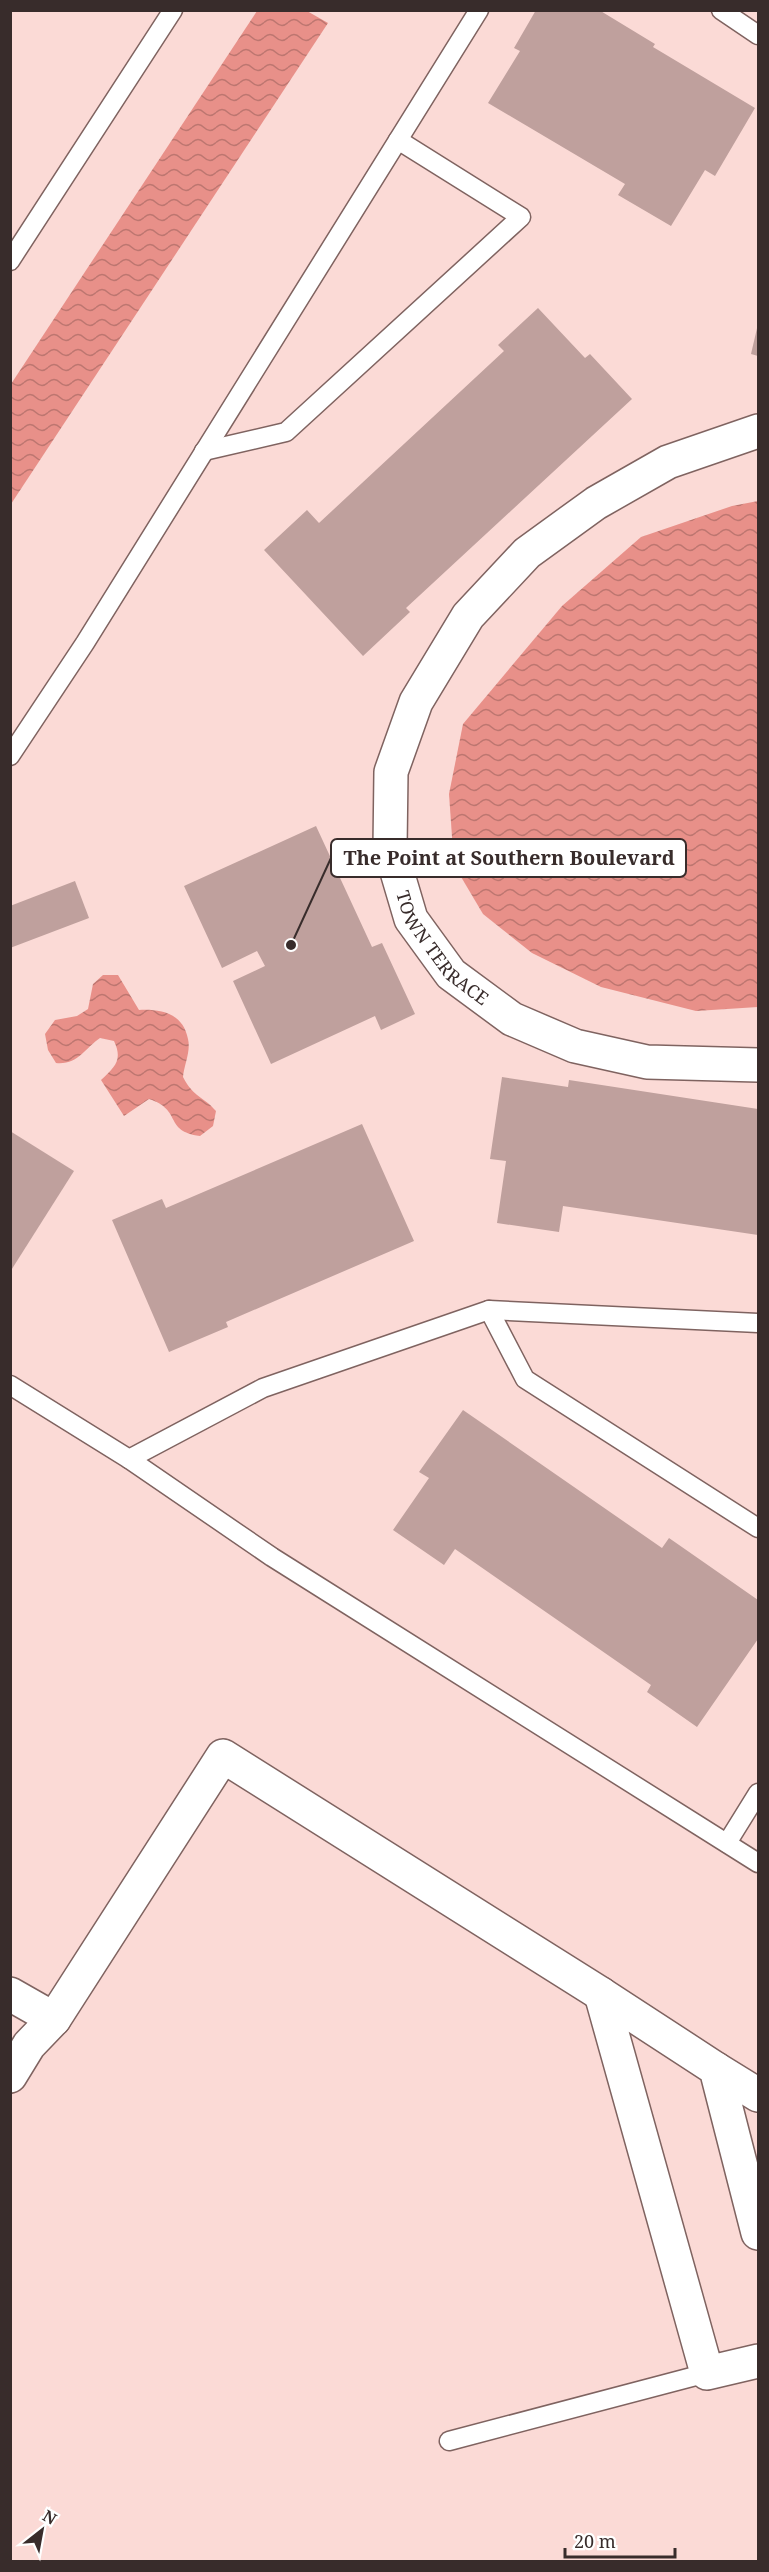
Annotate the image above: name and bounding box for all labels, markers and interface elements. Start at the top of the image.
callout: The Point at Southern Boulevard [331,839,686,877]
text: The Point at Southern Boulevard [343,844,675,871]
street label: TOWN TERRACE [391,888,494,1010]
north arrow [12,2500,72,2560]
text: N [39,2504,61,2530]
scale bar [565,2521,674,2559]
text: 20 m [574,2529,616,2553]

